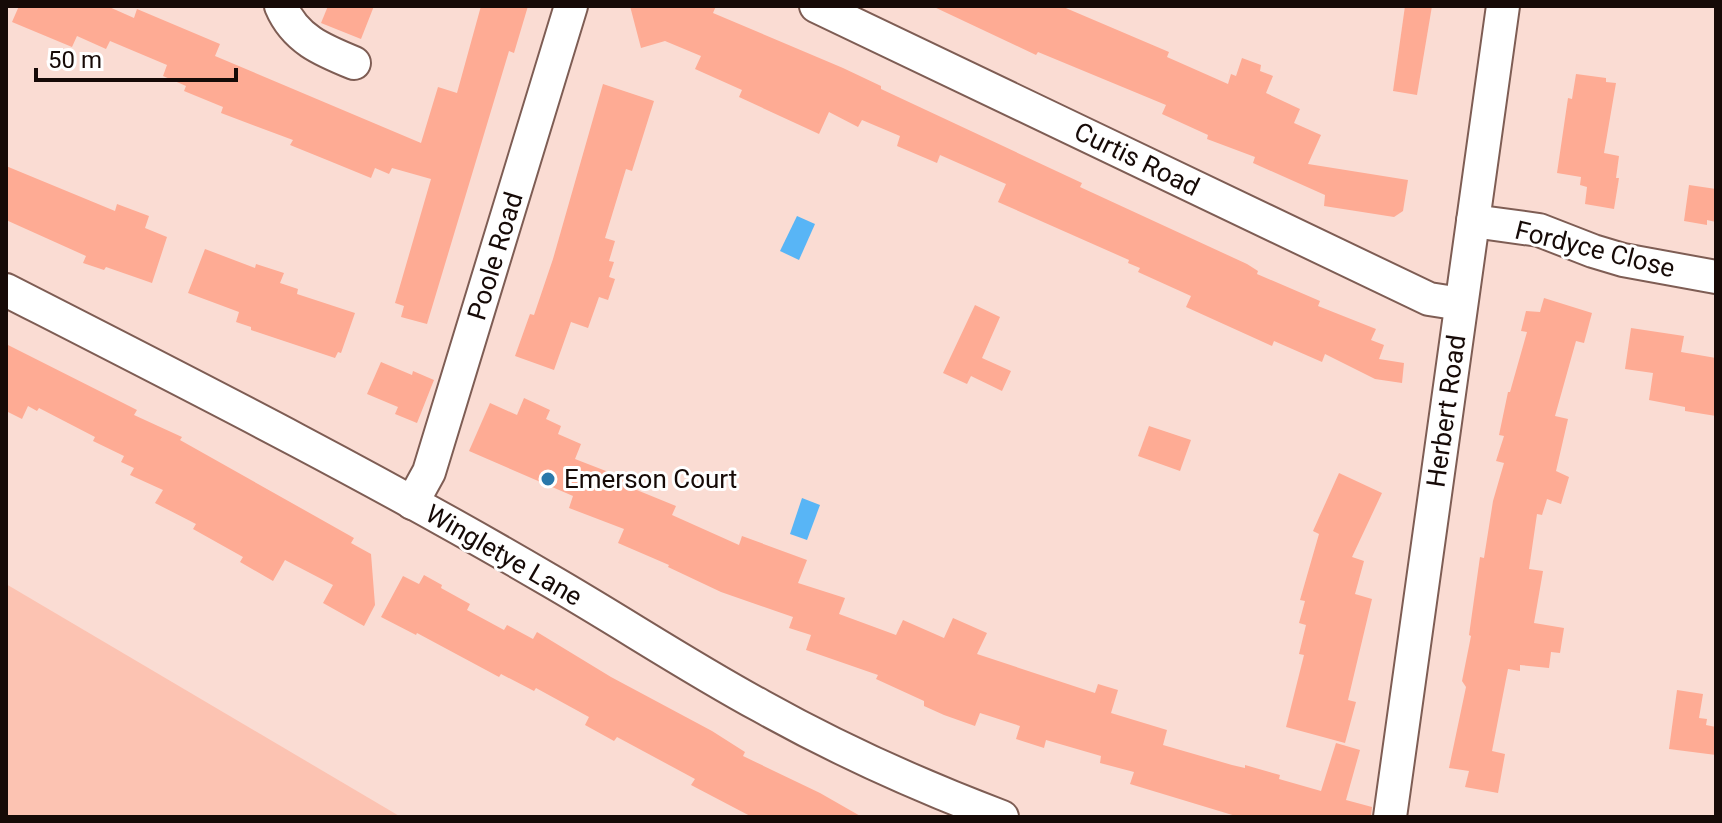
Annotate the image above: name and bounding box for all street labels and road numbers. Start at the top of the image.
street label: Curtis Road [1070,116,1204,202]
street label: Poole Road [461,188,529,324]
street label: Fordyce Close [1512,215,1678,283]
street label: Herbert Road [1420,333,1472,489]
street label: Wingletye Lane [420,498,588,612]

